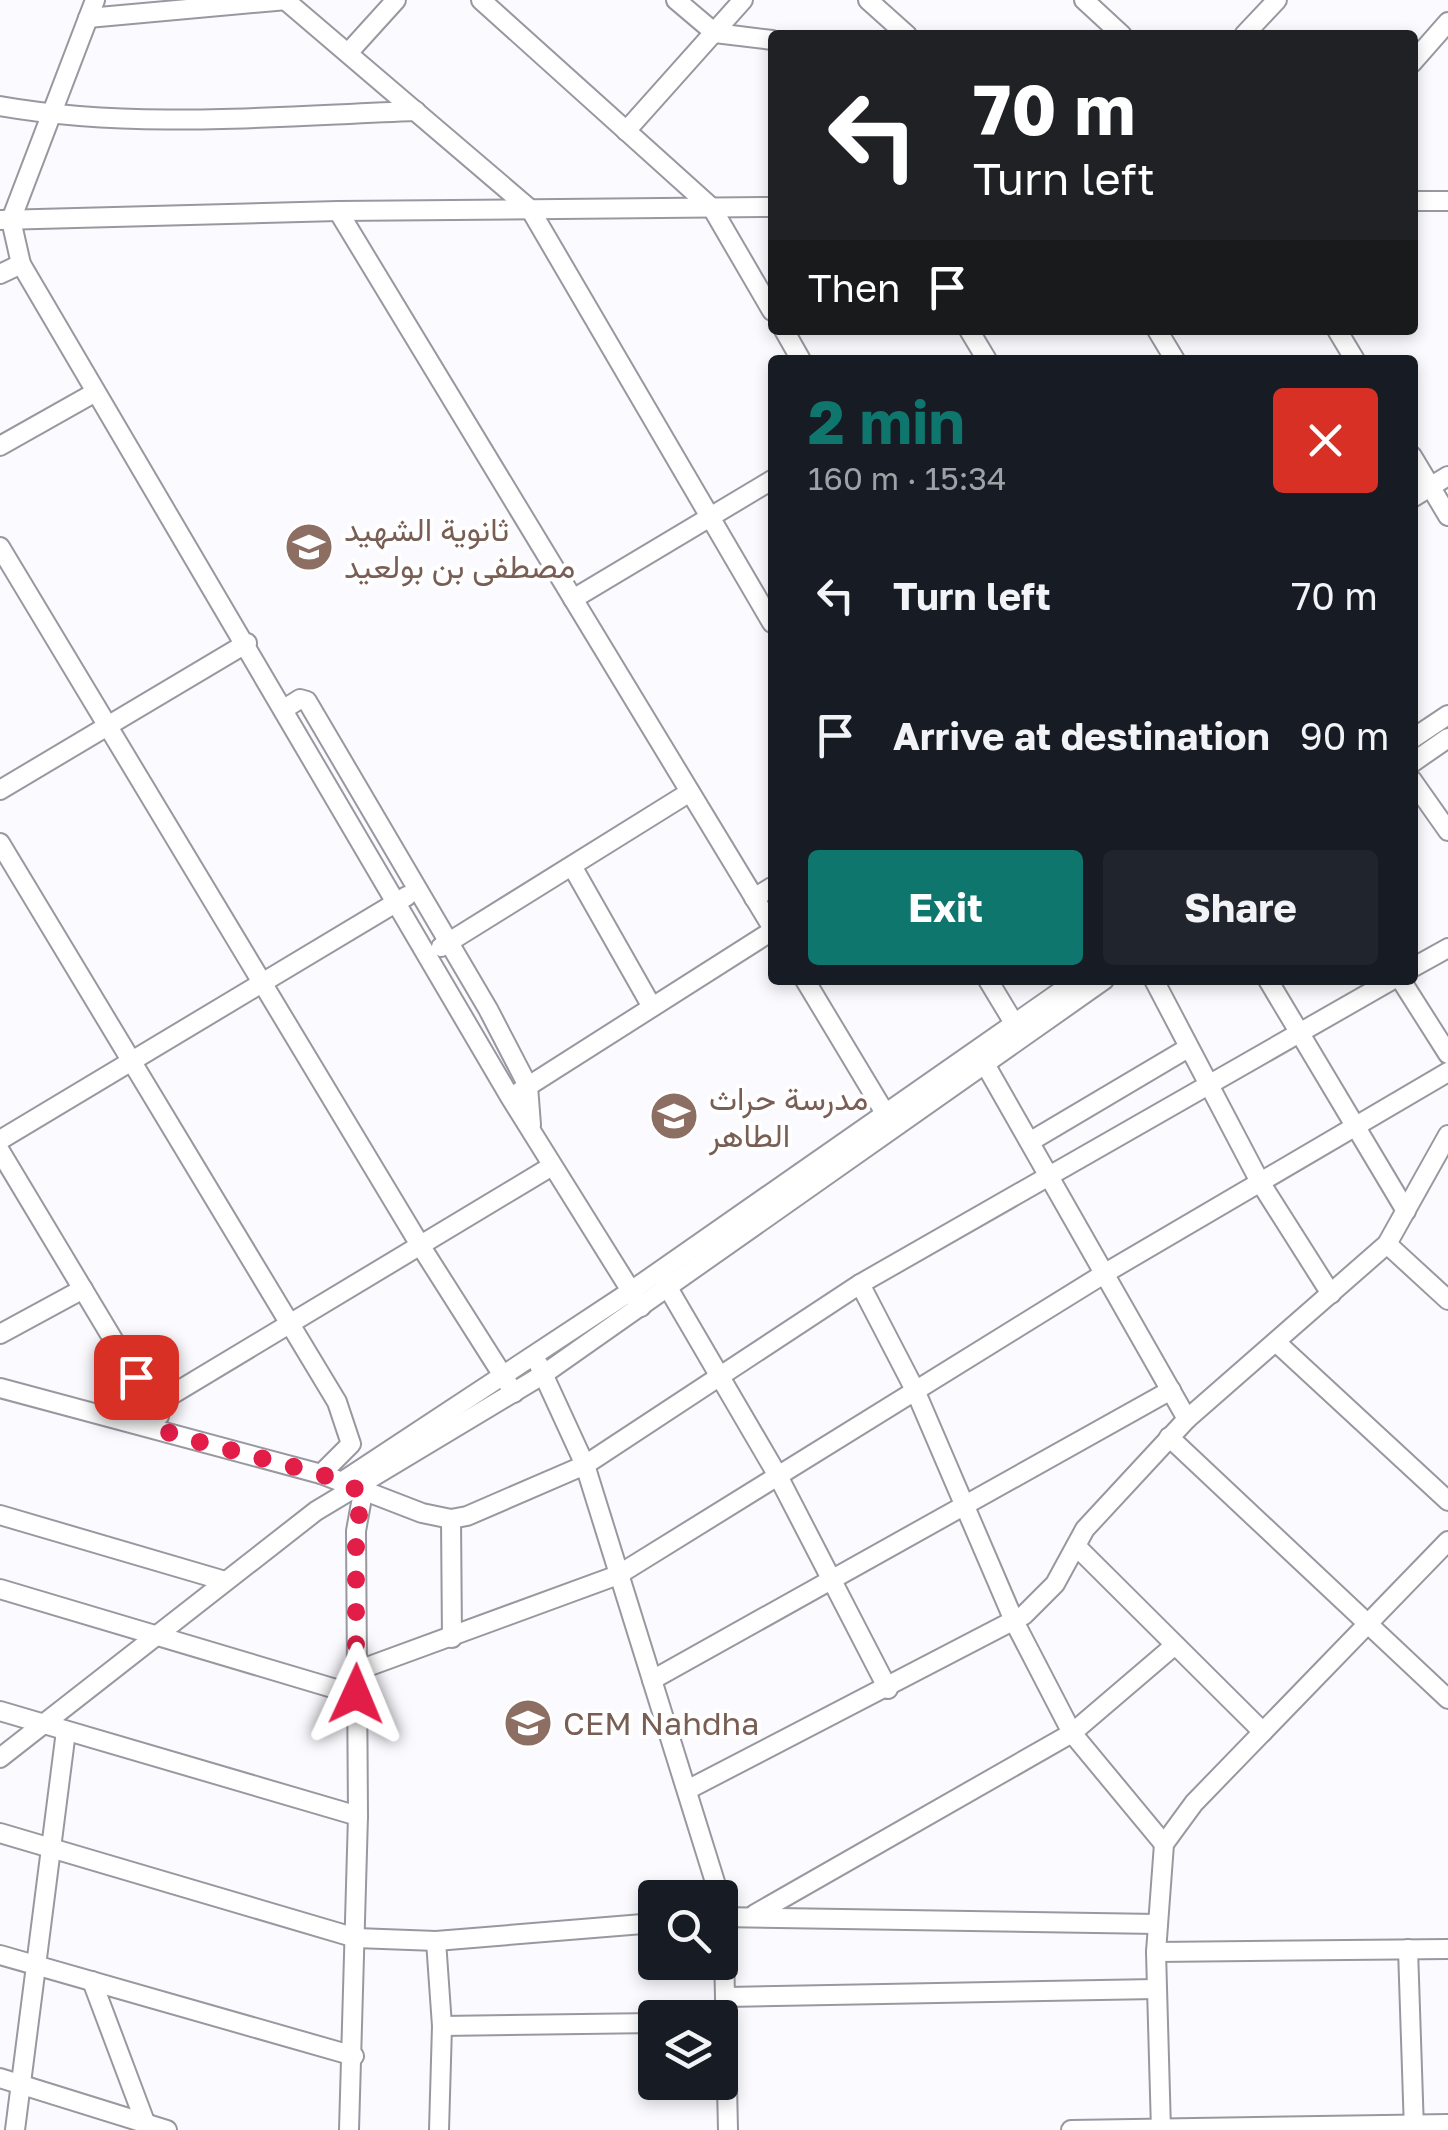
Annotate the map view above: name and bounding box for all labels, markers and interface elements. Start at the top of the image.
text: 70 m [973,66,1135,150]
icon: left [808,70,938,200]
text: Turn left [973,151,1155,205]
icon: arrive [920,260,975,315]
text: Then [808,265,900,310]
text: 2 min [808,385,965,457]
button: close [1273,388,1378,493]
text: 160 m · 15:34 [808,459,1007,497]
place label: ثانوية الشهيد مصطفى بن بولعيد [344,510,575,587]
school or university icon: ثانوية الشهيد مصطفى بن بولعيد [283,521,335,573]
icon: left [808,568,863,623]
text: Turn left [893,573,1051,618]
text: 70 m [1291,573,1378,618]
icon: arrive [808,708,863,763]
text: Arrive at destination [893,713,1270,758]
text: 90 m [1300,713,1389,758]
button: Exit [808,850,1083,965]
button: Share [1103,850,1378,965]
place label: مدرسة حراث الطاهر [708,1079,868,1156]
school or university icon: مدرسة حراث الطاهر [648,1090,700,1142]
pin [94,1335,179,1420]
icon: arrive [109,1350,164,1405]
position arrow [304,1642,408,1746]
school or university icon: CEM Nahdha [502,1697,554,1749]
place label: CEM Nahdha [563,1704,759,1742]
map controls [638,1880,738,2100]
button: search [638,1880,738,1980]
button: layers [638,2000,738,2100]

